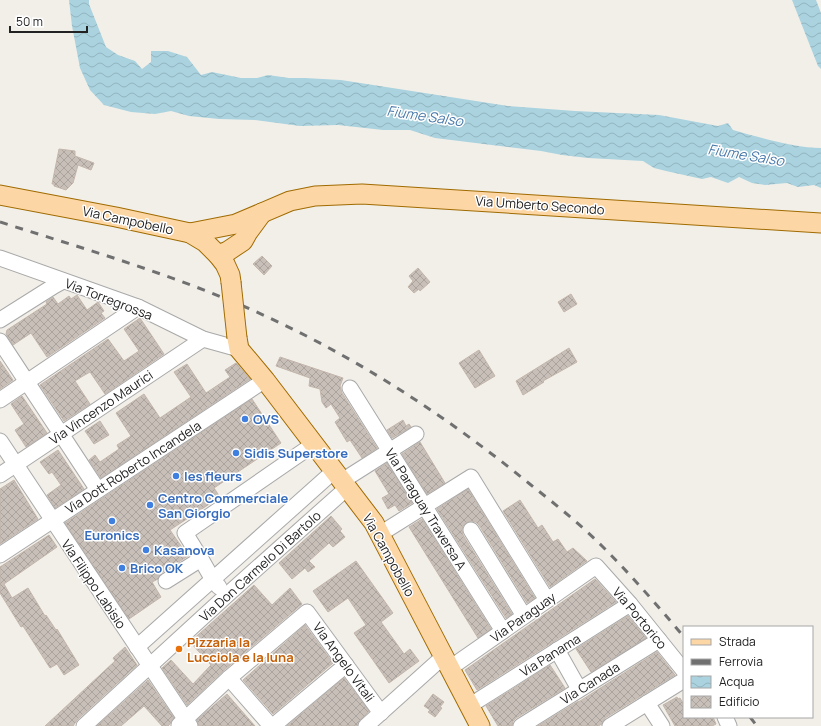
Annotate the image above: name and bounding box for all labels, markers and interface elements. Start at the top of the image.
scale bar [10,8,87,34]
text: 50 m [16,13,43,30]
water label: Fiume Salso [386,101,465,130]
water label: Fiume Salso [707,139,786,170]
street label: Via Umberto Secondo [475,192,605,219]
street label: Via Campobello [81,202,175,238]
street label: Via Torregrossa [63,274,155,324]
street label: Via Vincenzo Maurici [46,366,156,448]
place label: OVS [253,410,279,428]
marker: OVS [240,414,250,424]
street label: Via Dott Roberto Incandela [62,416,204,518]
place label: Sidis Superstore [244,444,348,462]
street label: Via Paraguay Traversa A [381,445,471,573]
marker: Sidis Superstore [231,448,241,458]
place label: les fleurs [184,467,242,485]
marker: les fleurs [171,471,181,481]
place label: Centro Commerciale San Giorgio [158,489,289,522]
marker: Centro Commerciale San Giorgio [145,500,155,510]
street label: Via Don Carmelo Di Bartolo [195,506,325,626]
street label: Via Campobello [359,510,419,600]
marker: Euronics [107,516,117,526]
place label: Euronics [84,526,140,544]
street label: Via Filippo Labisio [57,536,131,632]
place label: Kasanova [154,541,215,559]
marker: Kasanova [141,545,151,555]
place label: Brico OK [130,559,184,577]
marker: Brico OK [117,563,127,573]
street label: Via Portorico [609,583,671,653]
street label: Via Paraguay [487,588,559,646]
street label: Via Angelo Vitali [309,619,379,705]
legend [683,626,813,718]
street label: Via Panama [516,629,584,681]
place label: Pizzaria la Lucciola e la luna [187,633,294,666]
text: Strada [719,633,756,650]
marker: Pizzaria la Lucciola e la luna [174,644,184,654]
text: Ferrovia [719,653,763,670]
street label: Via Canada [557,658,623,708]
text: Acqua [719,673,754,690]
text: Edificio [719,693,759,710]

